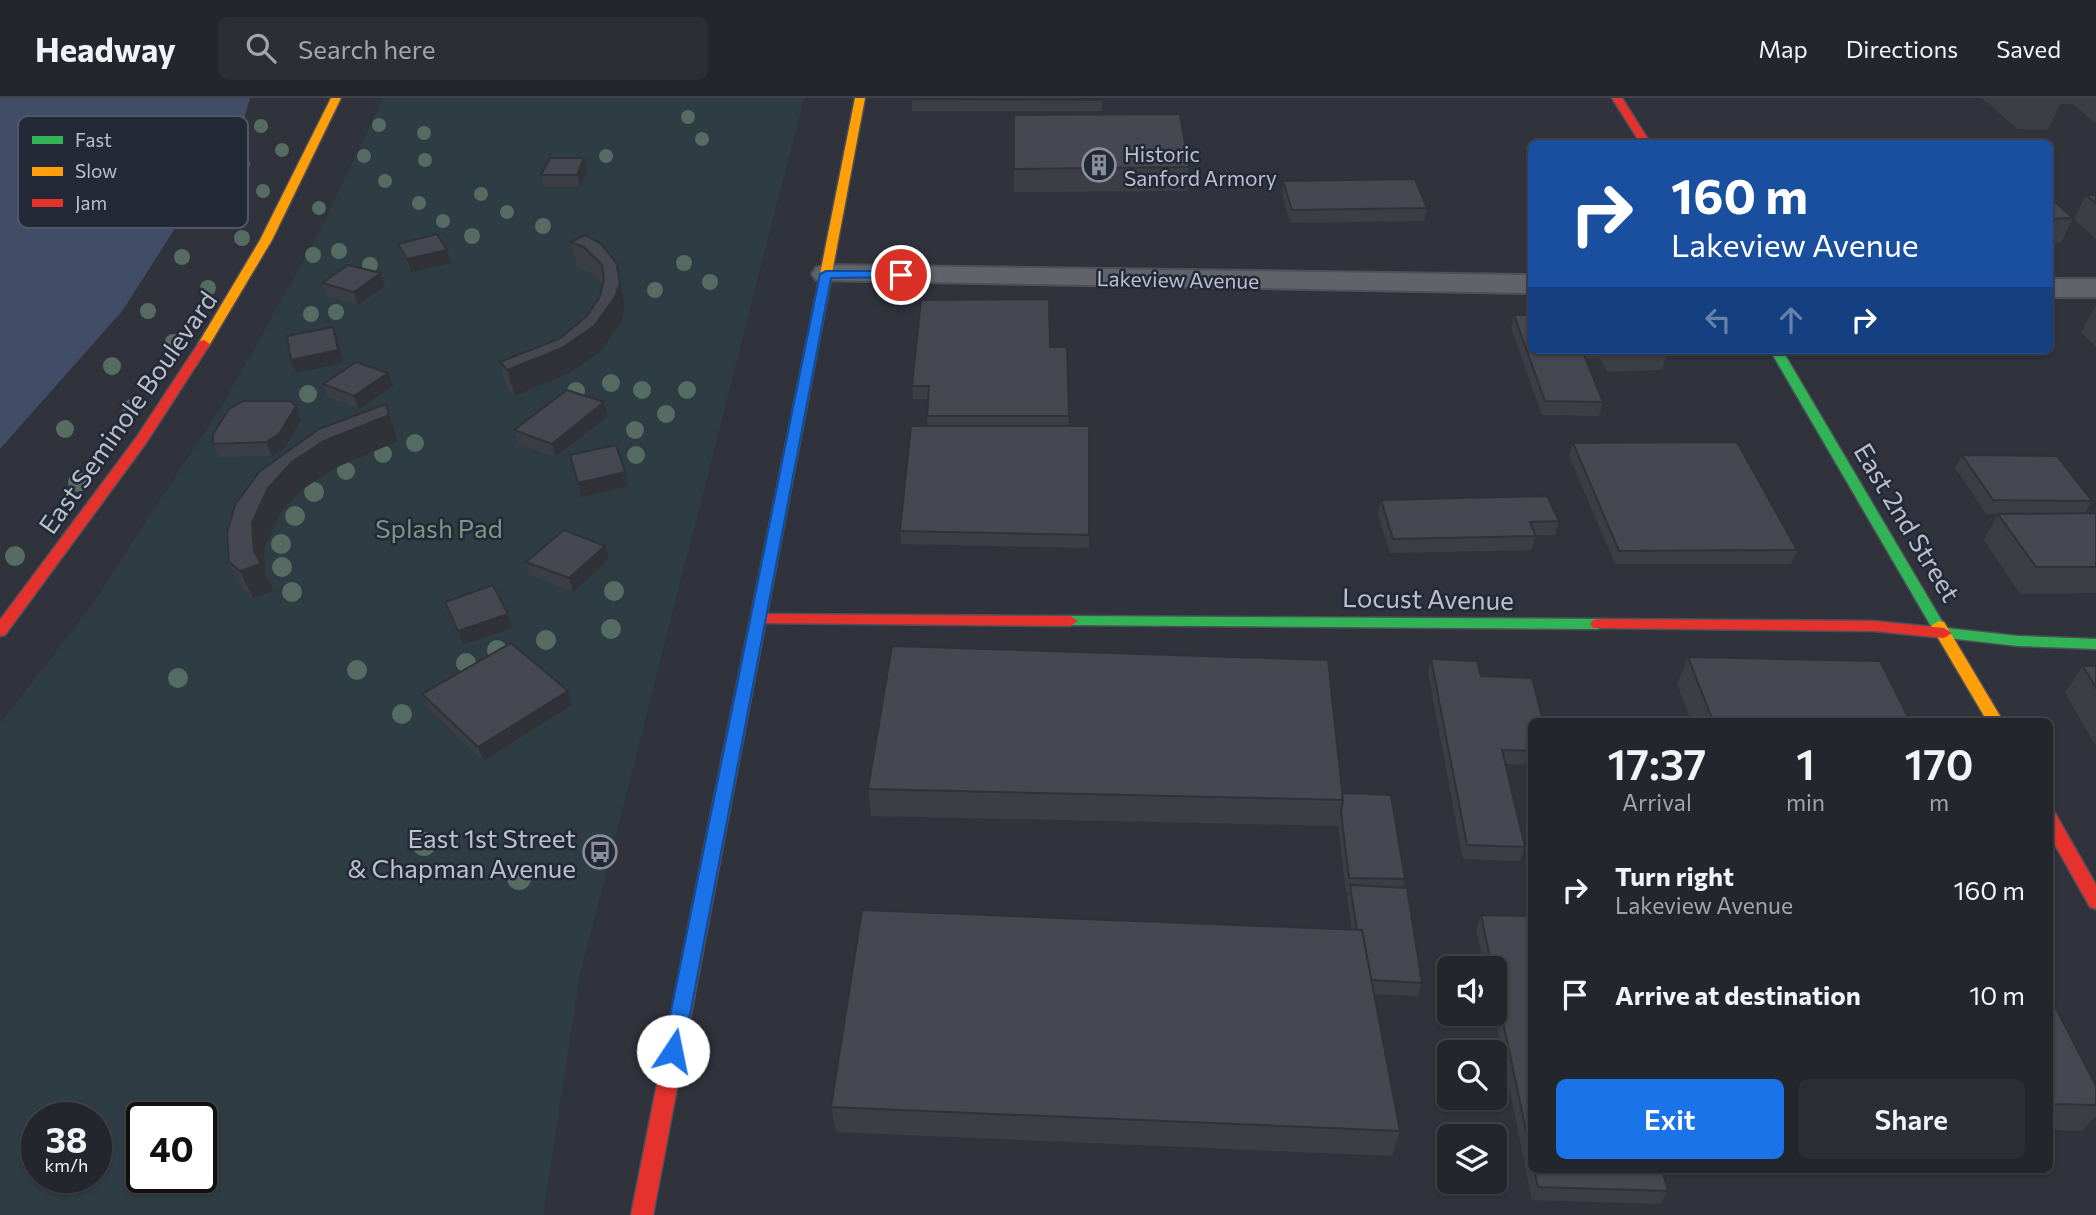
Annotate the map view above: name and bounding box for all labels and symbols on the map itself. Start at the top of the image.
legend [18,116,248,228]
text: Fast [75,128,112,151]
place label: Historic Sanford Armory [1124,141,1277,190]
building icon: Historic Sanford Armory [1080,146,1118,184]
text: Slow [75,159,117,182]
text: Jam [75,191,107,214]
pin [871,245,931,305]
street label: Lakeview Avenue [1097,265,1259,293]
street label: East Seminole Boulevard [31,285,223,539]
street label: East 2nd Street [1849,437,1967,607]
park label: Splash Pad [375,512,503,543]
street label: Locust Avenue [1342,581,1514,615]
place label: East 1st Street & Chapman Avenue [347,822,576,883]
bus stop icon: East 1st Street & Chapman Avenue [581,833,619,871]
position arrow [636,1014,710,1088]
speed limit sign: 40 [126,1102,217,1193]

